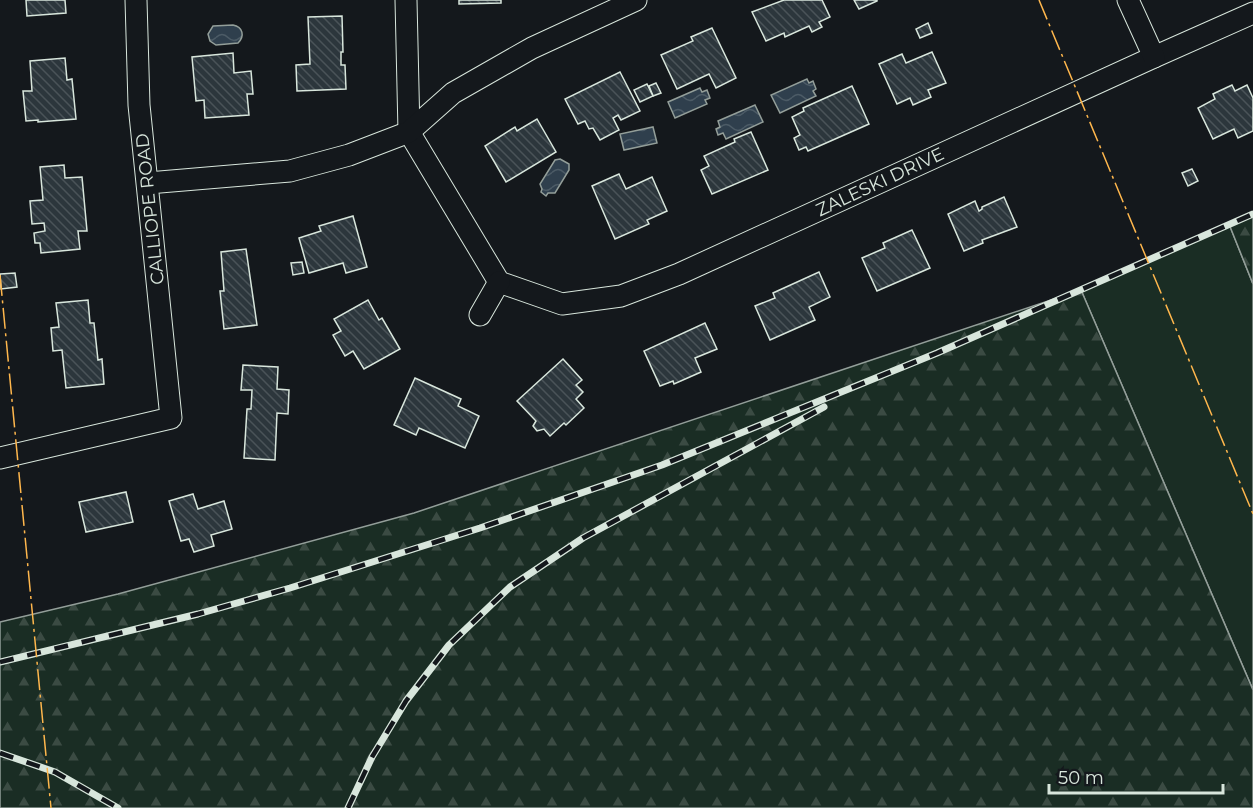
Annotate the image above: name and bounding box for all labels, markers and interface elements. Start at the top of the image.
street label: CALLIOPE ROAD [131,132,169,286]
street label: ZALESKI DRIVE [813,143,947,221]
scale bar [1049,757,1223,795]
text: 50 m [1058,767,1104,789]

